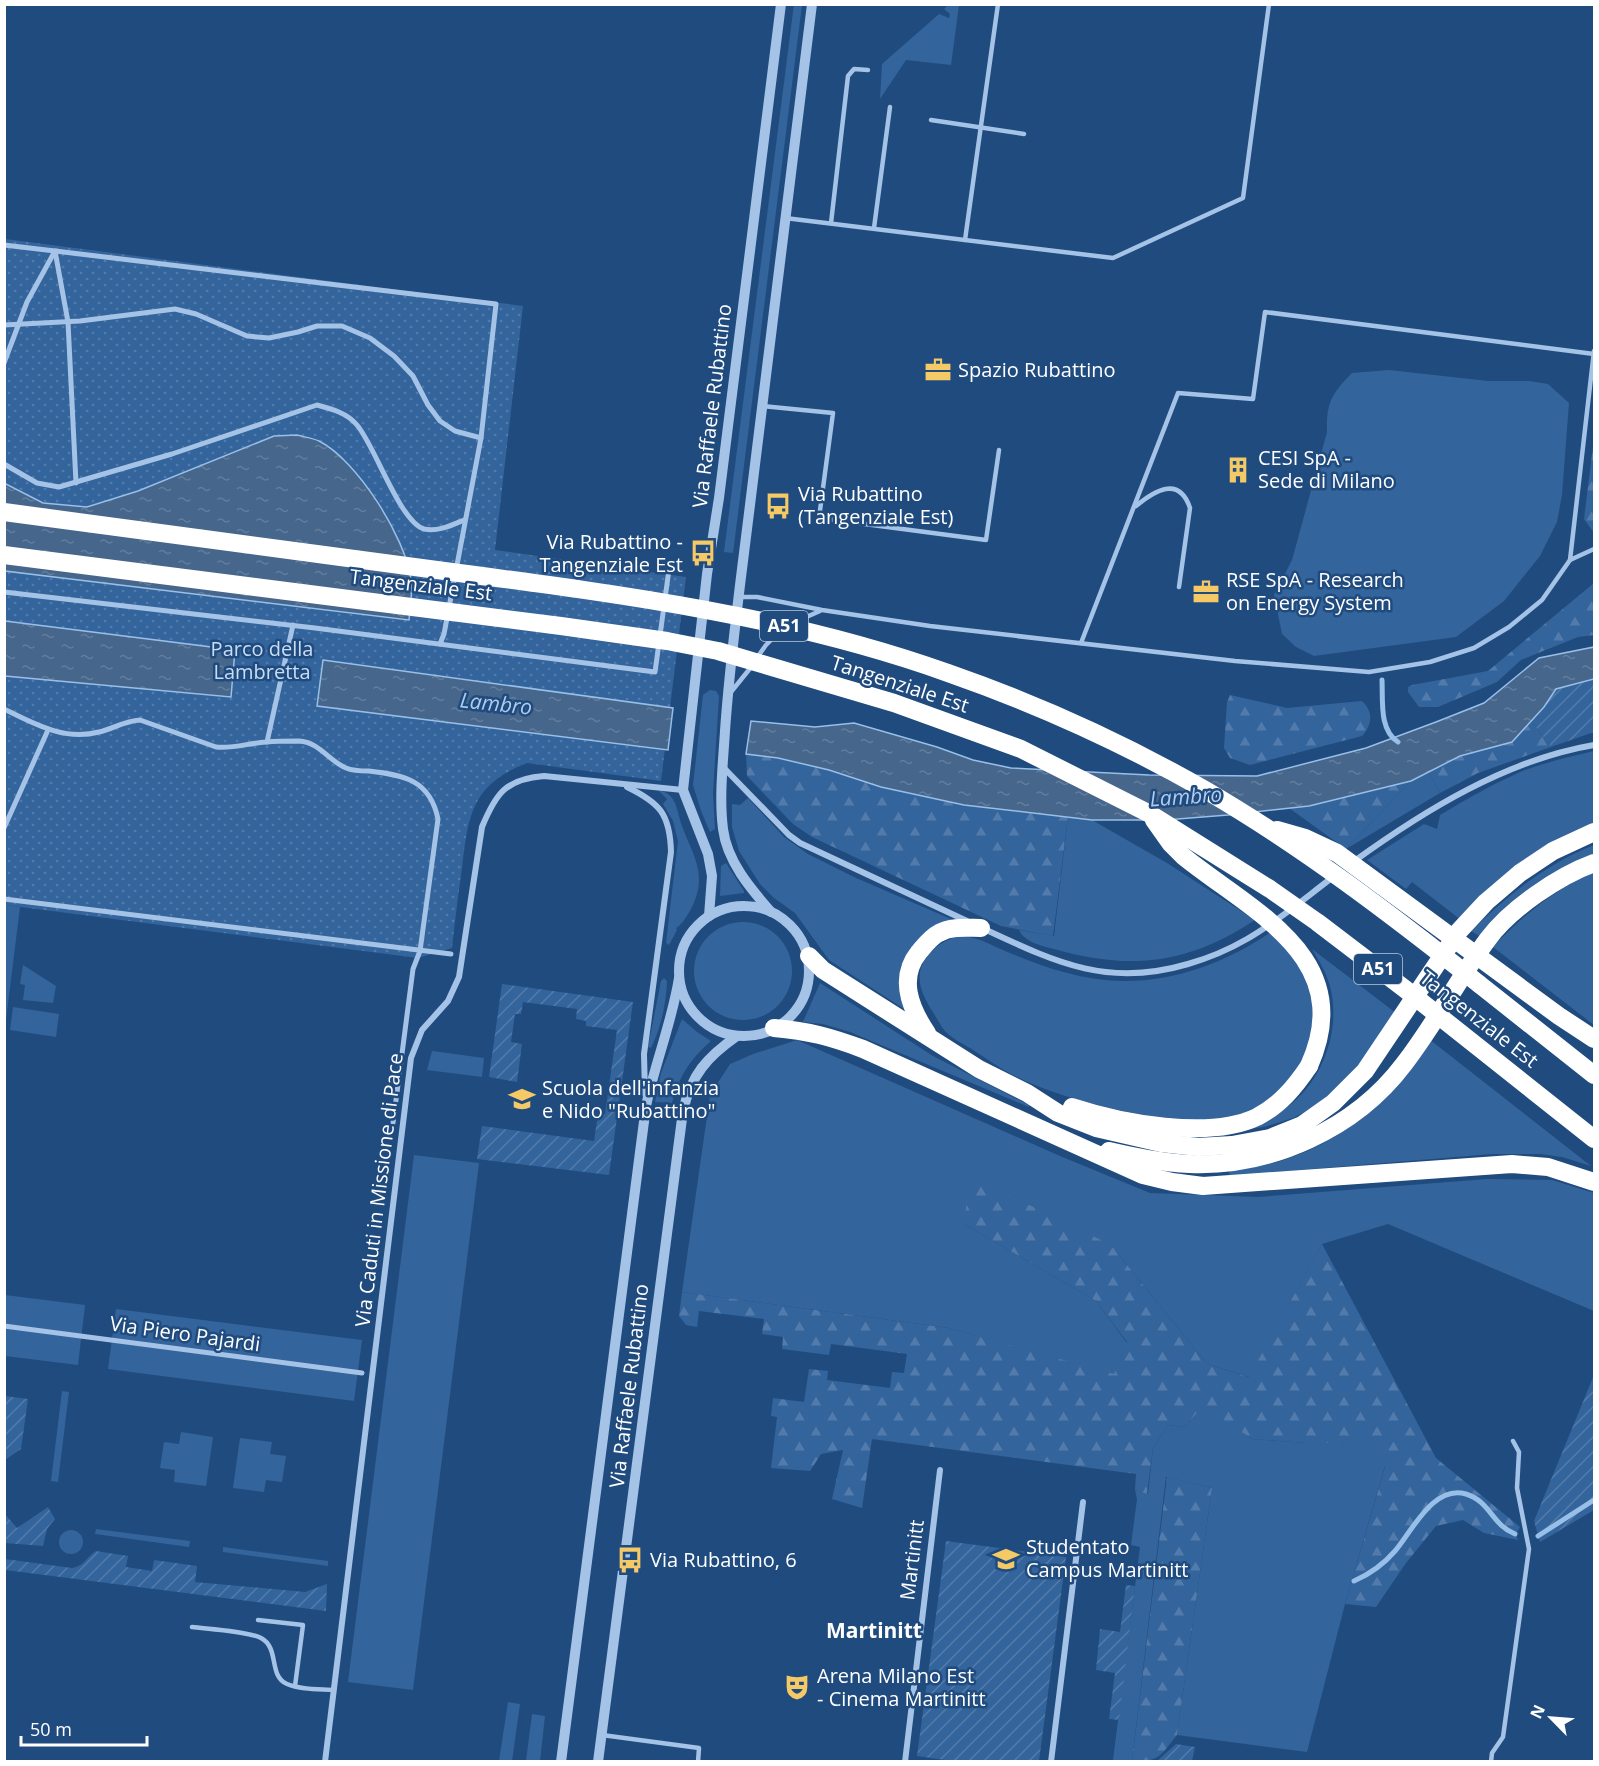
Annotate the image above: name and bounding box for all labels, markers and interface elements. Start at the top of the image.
street label: Via Raffaele Rubattino [686,302,737,510]
office icon: Spazio Rubattino [923,355,953,385]
place label: Spazio Rubattino [958,356,1116,383]
place label: CESI SpA - Sede di Milano [1258,444,1395,494]
building icon: CESI SpA - Sede di Milano [1223,455,1253,485]
place label: Via Rubattino (Tangenziale Est) [798,480,953,530]
bus stop icon: Via Rubattino (Tangenziale Est) [763,491,793,521]
place label: Via Rubattino - Tangenziale Est [539,528,683,578]
bus stop icon: Via Rubattino - Tangenziale Est [688,538,718,568]
street label: Tangenziale Est [348,562,494,607]
place label: RSE SpA - Research on Energy System [1226,566,1404,616]
office icon: RSE SpA - Research on Energy System [1191,577,1221,607]
road number: A51 [760,611,808,641]
park label: Parco della Lambretta [211,635,313,685]
street label: Tangenziale Est [828,649,973,719]
water label: Lambro [459,685,534,721]
water label: Lambro [1149,780,1223,812]
road number: A51 [1354,954,1402,984]
street label: Tangenziale Est [1414,964,1544,1073]
street label: Via Caduti in Missione di Pace [348,1051,409,1328]
place label: Scuola dell'infanzia e Nido "Rubattino" [542,1074,719,1124]
school or university icon: Scuola dell'infanzia e Nido "Rubattino" [507,1084,537,1114]
street label: Via Raffaele Rubattino [603,1282,654,1490]
street label: Via Piero Pajardi [108,1310,262,1357]
street label: Martinitt [893,1518,930,1602]
place label: Studentato Campus Martinitt [1026,1533,1188,1583]
school or university icon: Studentato Campus Martinitt [991,1544,1021,1574]
bus stop icon: Via Rubattino, 6 [615,1545,645,1575]
place label: Via Rubattino, 6 [650,1546,797,1573]
district label: Martinitt [826,1616,922,1644]
place label: Arena Milano Est - Cinema Martinitt [817,1662,986,1712]
theatre icon: Arena Milano Est - Cinema Martinitt [782,1672,812,1702]
north arrow [1521,1688,1581,1748]
text: N [1525,1701,1550,1722]
scale bar [21,1709,147,1747]
text: 50 m [30,1717,72,1741]

